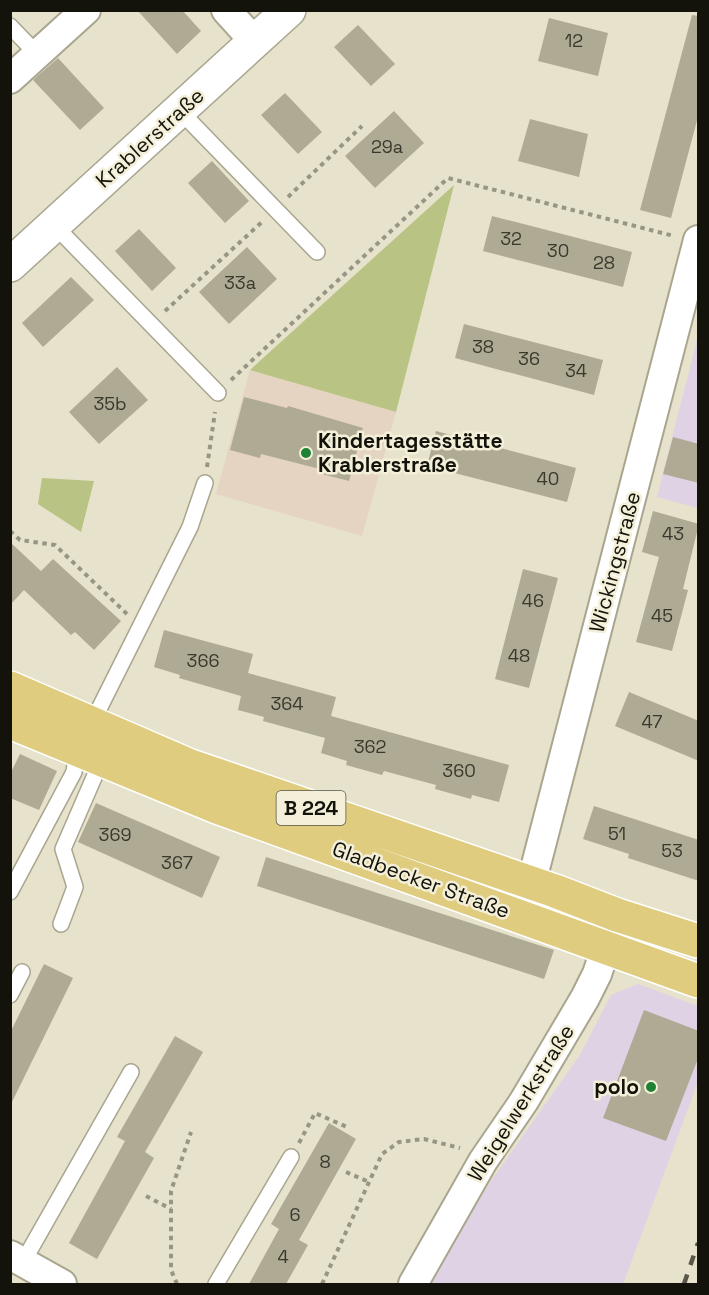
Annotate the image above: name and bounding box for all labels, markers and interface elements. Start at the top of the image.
house number: 12 [565,29,583,52]
street label: Krablerstraße [90,82,210,193]
house number: 29a [371,135,403,158]
house number: 32 [500,227,522,250]
house number: 30 [547,239,569,262]
house number: 28 [593,251,615,274]
house number: 33a [224,271,256,294]
house number: 38 [472,335,494,358]
house number: 36 [518,347,540,370]
house number: 34 [565,359,587,382]
house number: 35b [93,392,127,415]
place label: Kindertagesstätte Krablerstraße [318,427,503,478]
marker: Kindertagesstätte Krablerstraße [299,446,313,460]
house number: 40 [537,467,559,490]
street label: Wickingstraße [583,489,646,635]
house number: 43 [662,522,684,545]
house number: 46 [522,589,544,612]
house number: 45 [651,604,673,627]
house number: 48 [508,644,530,667]
house number: 366 [187,649,219,672]
house number: 364 [270,692,304,715]
house number: 47 [642,710,662,733]
house number: 362 [354,735,386,758]
house number: 360 [442,759,476,782]
road number: B 224 [276,791,346,825]
house number: 51 [608,822,626,845]
house number: 369 [99,823,131,846]
street label: Gladbecker Straße [329,835,514,924]
house number: 53 [661,839,683,862]
house number: 367 [161,851,193,874]
street label: Weigelwerkstraße [461,1019,580,1186]
place label: polo [594,1073,639,1100]
marker: polo [644,1080,658,1094]
house number: 8 [319,1150,331,1173]
house number: 6 [289,1203,301,1226]
house number: 4 [277,1245,289,1268]

